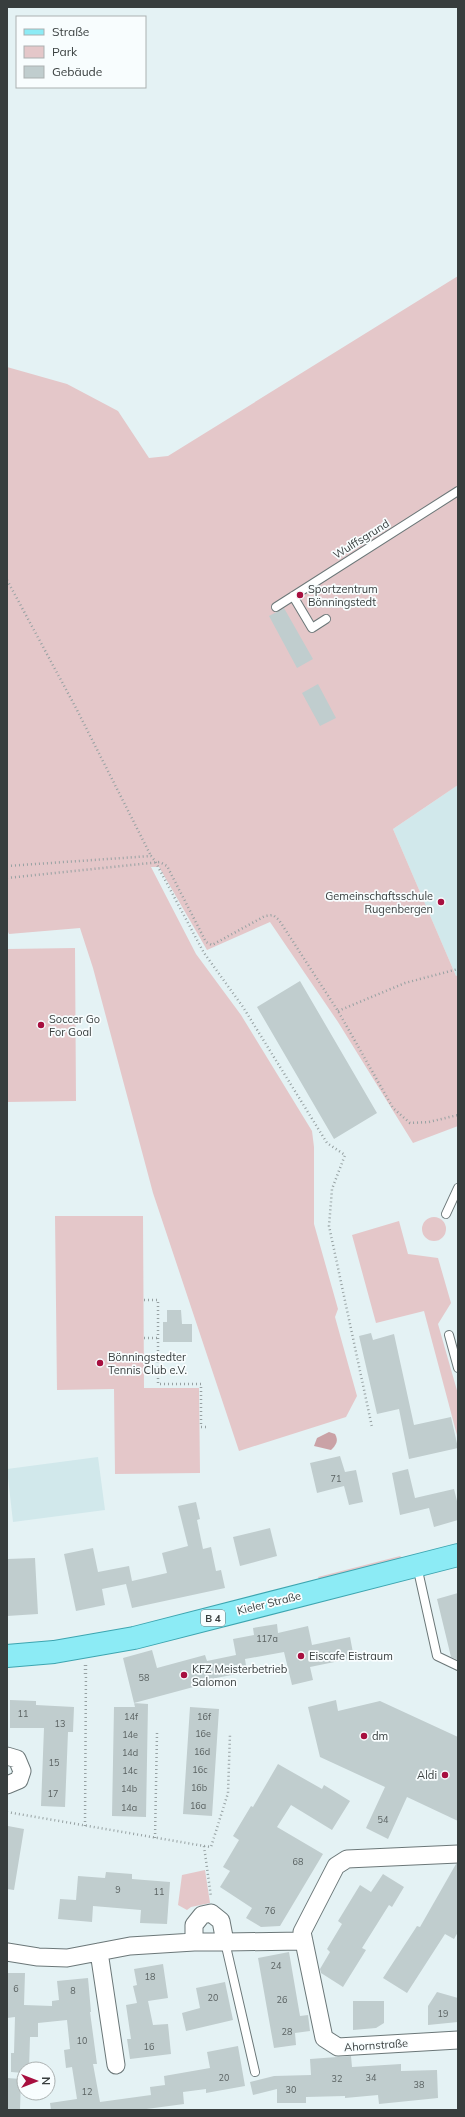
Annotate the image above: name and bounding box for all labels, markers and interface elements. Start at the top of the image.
legend [16,16,146,88]
text: Straße [52,24,89,39]
text: Park [52,44,78,59]
text: Gebäude [52,64,102,79]
street label: Wulffsgrund [330,516,392,562]
place label: Sportzentrum Bönningstedt [308,582,378,609]
marker: Sportzentrum Bönningstedt [295,590,305,600]
place label: Gemeinschaftsschule Rugenbergen [325,889,433,916]
marker: Gemeinschaftsschule Rugenbergen [436,897,446,907]
place label: Soccer Go For Goal [49,1012,100,1039]
marker: Soccer Go For Goal [36,1020,46,1030]
place label: Bönningstedter Tennis Club e.V. [108,1350,187,1377]
marker: Bönningstedter Tennis Club e.V. [95,1358,105,1368]
house number: 71 [331,1473,341,1484]
street label: Kieler Straße [236,1588,302,1618]
road number: B 4 [201,1610,225,1626]
house number: 117a [256,1633,278,1644]
place label: Eiscafe Eistraum [309,1649,393,1663]
marker: Eiscafe Eistraum [296,1651,306,1661]
place label: KFZ Meisterbetrieb Salomon [192,1662,288,1689]
marker: KFZ Meisterbetrieb Salomon [179,1670,189,1680]
house number: 58 [139,1672,149,1683]
house number: 11 [18,1708,28,1719]
house number: 14f [124,1711,139,1722]
house number: 16f [197,1711,212,1722]
house number: 13 [55,1718,65,1729]
house number: 16e [195,1728,211,1739]
house number: 14e [122,1729,138,1740]
place label: dm [372,1729,388,1743]
marker: dm [359,1731,369,1741]
house number: 16d [194,1746,210,1757]
house number: 14d [122,1747,138,1758]
house number: 15 [49,1757,60,1768]
house number: 16c [192,1764,208,1775]
house number: 14c [122,1765,138,1776]
place label: Aldi [417,1768,437,1782]
marker: Aldi [440,1770,450,1780]
house number: 16b [191,1782,207,1793]
house number: 14b [121,1783,137,1794]
house number: 17 [48,1788,58,1799]
house number: 16a [190,1800,206,1811]
house number: 14a [121,1802,137,1813]
house number: 54 [378,1814,389,1825]
house number: 68 [293,1856,303,1867]
house number: 9 [115,1884,121,1895]
house number: 11 [154,1886,164,1897]
house number: 76 [265,1905,275,1916]
house number: 24 [271,1960,282,1971]
house number: 18 [145,1971,155,1982]
house number: 6 [13,1983,19,1994]
house number: 8 [70,1985,76,1996]
house number: 20 [208,1992,218,2003]
house number: 26 [277,1994,287,2005]
house number: 19 [438,2008,448,2019]
house number: 28 [282,2026,292,2037]
house number: 10 [77,2035,87,2046]
street label: Ahornstraße [344,2036,408,2054]
house number: 16 [144,2041,154,2052]
north arrow [16,2061,56,2101]
house number: 20 [219,2072,229,2083]
house number: 34 [366,2072,377,2083]
house number: 32 [332,2073,342,2084]
text: N [39,2077,53,2085]
house number: 38 [414,2079,424,2090]
house number: 30 [286,2084,296,2095]
house number: 12 [82,2086,92,2097]

